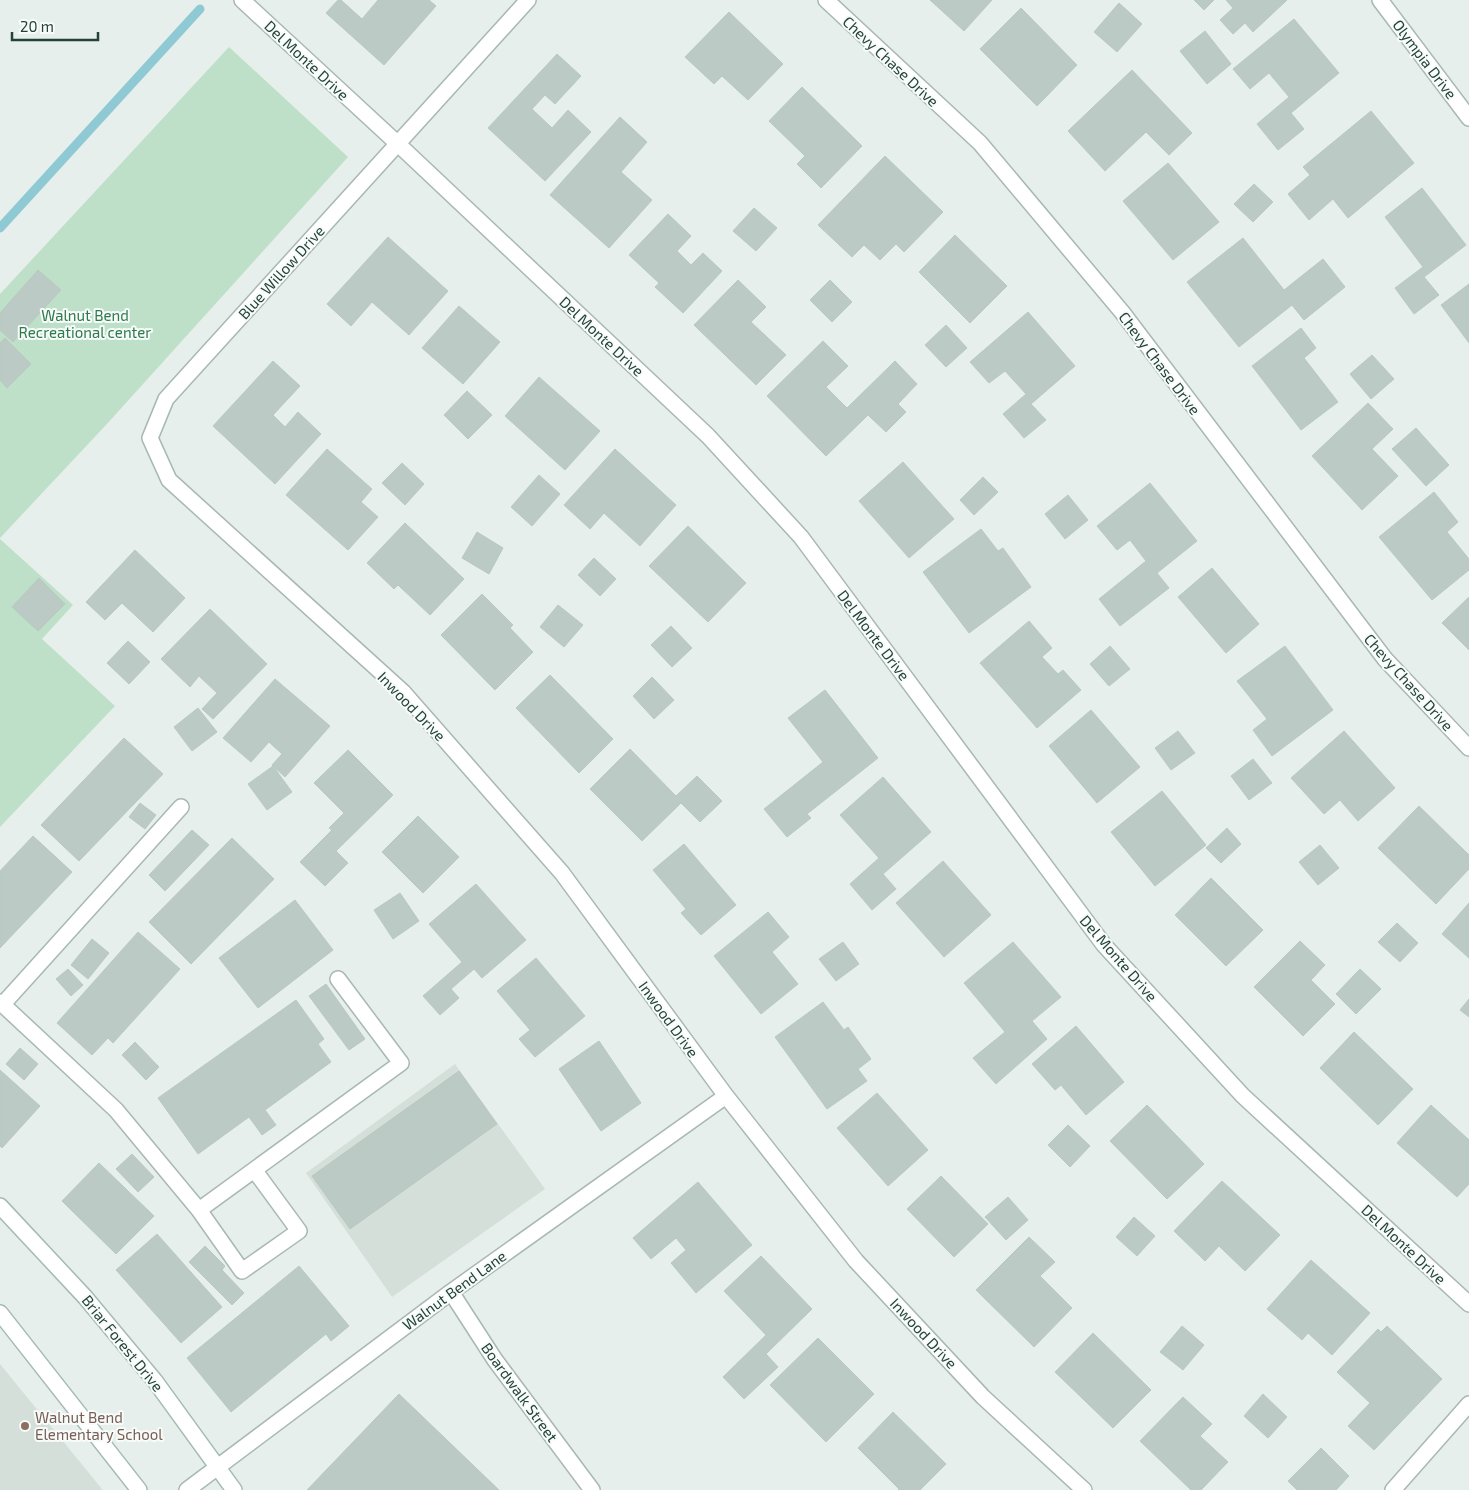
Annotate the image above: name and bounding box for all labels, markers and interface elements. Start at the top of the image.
scale bar [12,10,99,42]
street label: Chevy Chase Drive [839,12,943,110]
street label: Del Monte Drive [261,16,353,104]
street label: Olympia Drive [1389,16,1461,102]
text: 20 m [20,17,54,35]
street label: Blue Willow Drive [234,221,328,323]
street label: Del Monte Drive [556,292,648,380]
park label: Walnut Bend Recreational center [19,306,151,341]
street label: Chevy Chase Drive [1115,308,1205,418]
street label: Del Monte Drive [834,586,914,684]
street label: Chevy Chase Drive [1361,630,1457,734]
street label: Inwood Drive [374,668,450,744]
street label: Del Monte Drive [1077,911,1161,1005]
street label: Inwood Drive [635,977,703,1061]
street label: Del Monte Drive [1358,1200,1450,1288]
street label: Walnut Bend Lane [399,1246,509,1334]
street label: Briar Forest Drive [79,1291,167,1395]
street label: Inwood Drive [887,1294,961,1372]
street label: Boardwalk Street [478,1339,562,1445]
place label: Walnut Bend Elementary School [35,1408,163,1443]
marker: Walnut Bend Elementary School [19,1420,31,1432]

